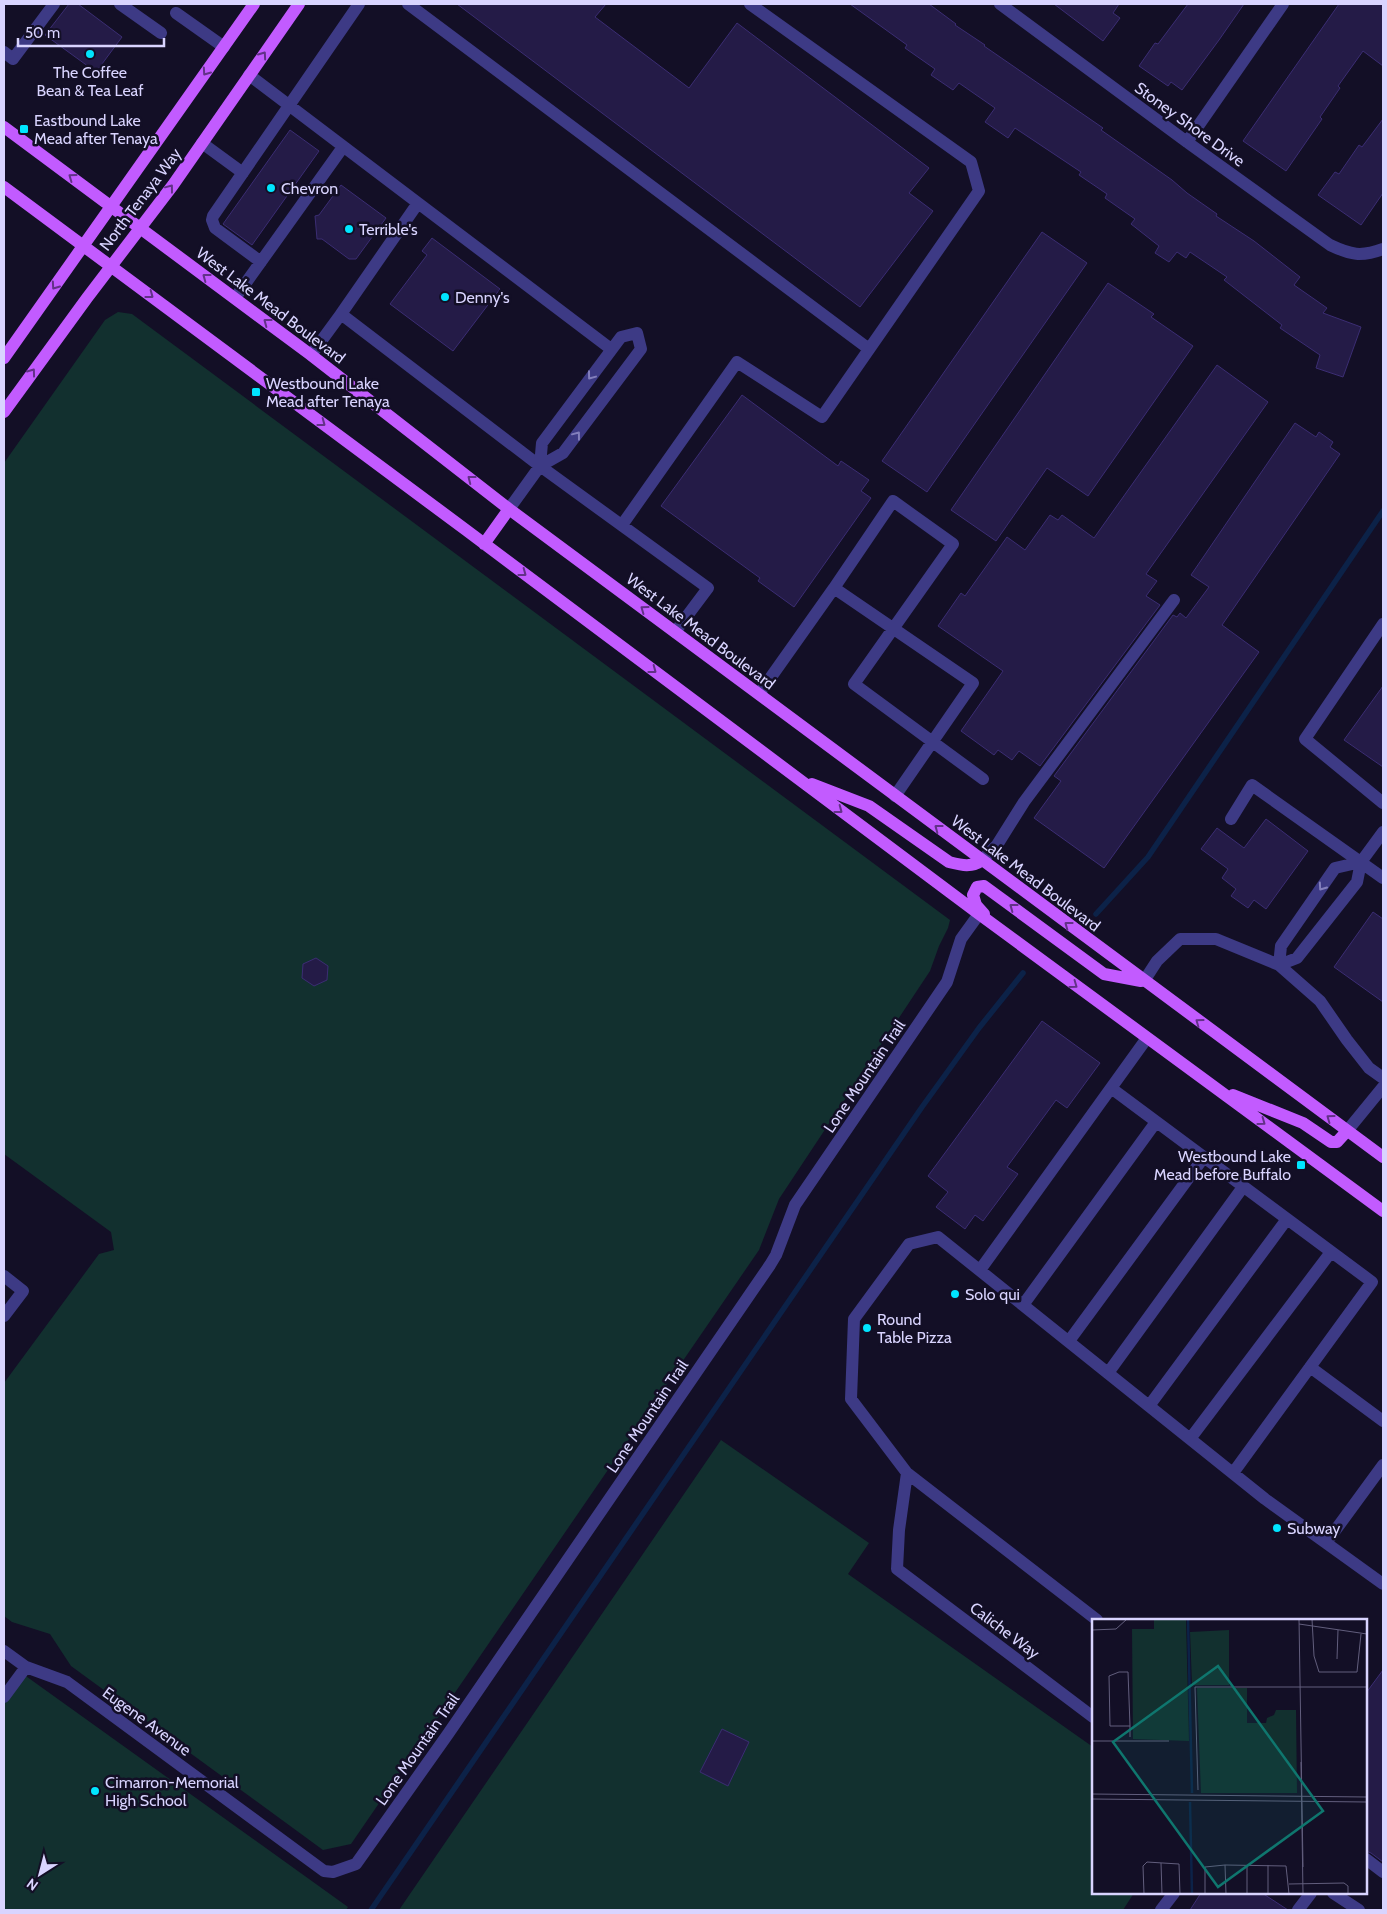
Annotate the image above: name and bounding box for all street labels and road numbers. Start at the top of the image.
street label: Stoney Shore Drive [1131,78,1248,171]
street label: North Tenaya Way [96,144,185,254]
street label: West Lake Mead Boulevard [192,243,349,368]
street label: West Lake Mead Boulevard [622,569,779,694]
street label: West Lake Mead Boulevard [947,811,1104,936]
street label: Lone Mountain Trail [820,1016,909,1136]
street label: Lone Mountain Trail [603,1356,692,1476]
street label: Caliche Way [966,1598,1043,1663]
street label: Eugene Avenue [99,1683,195,1760]
street label: Lone Mountain Trail [372,1690,463,1809]

